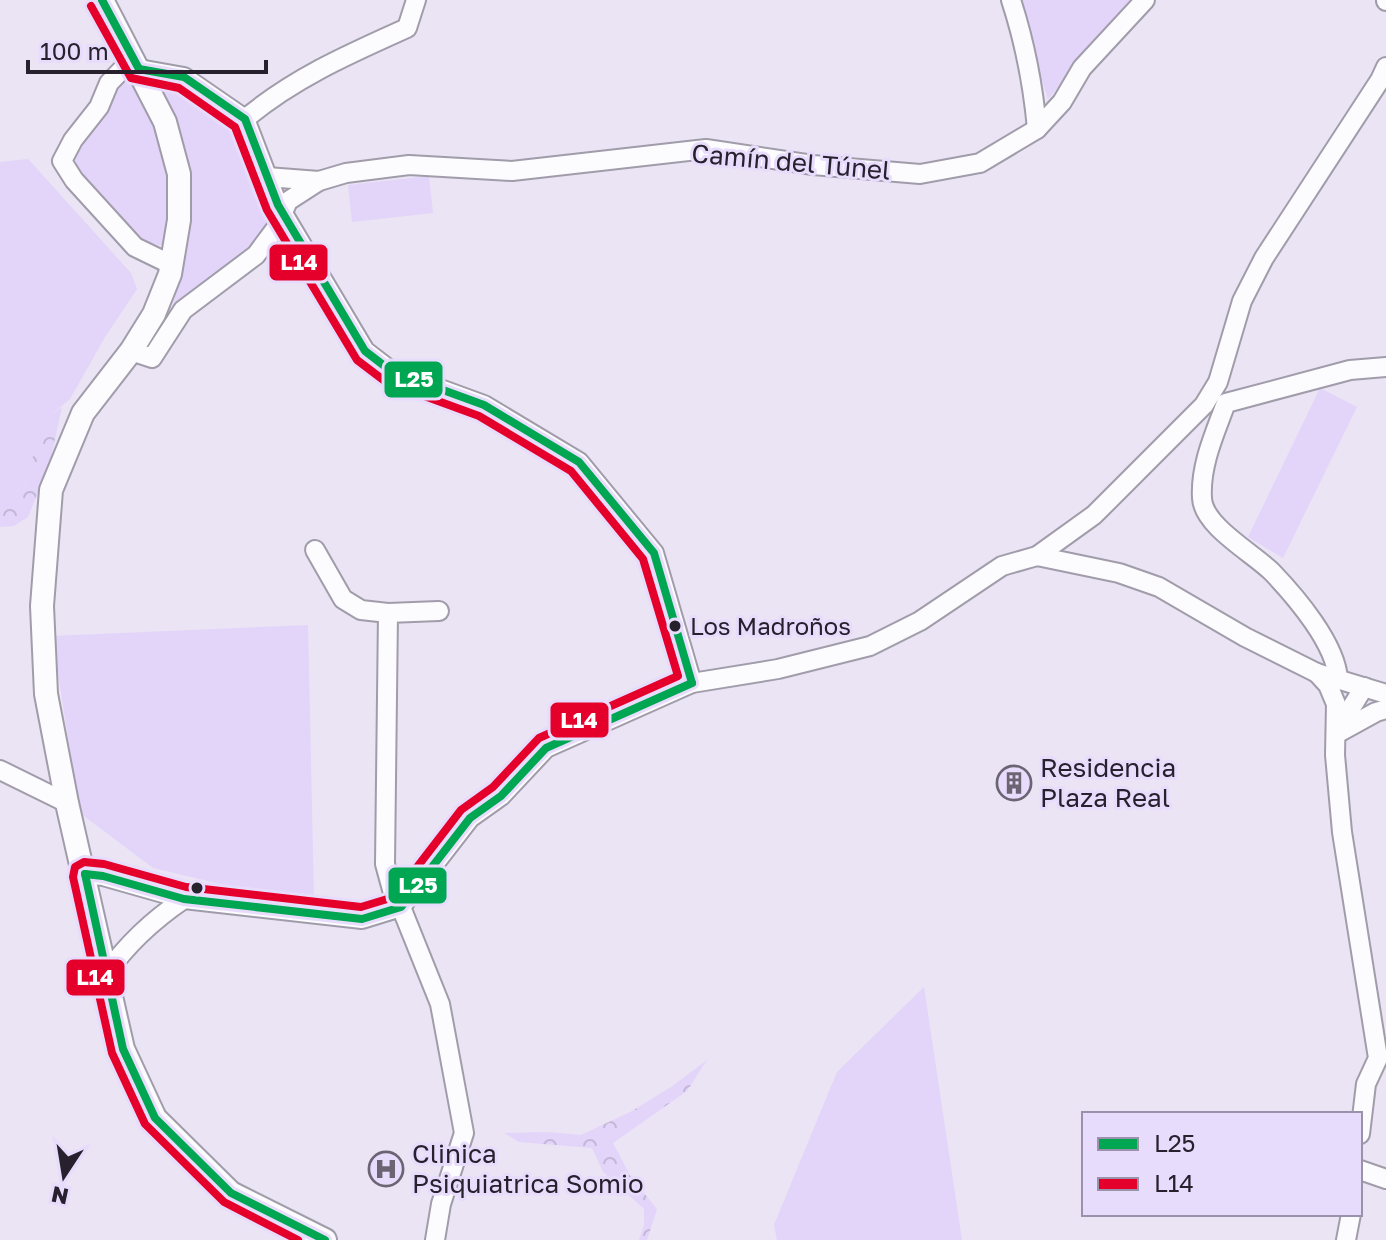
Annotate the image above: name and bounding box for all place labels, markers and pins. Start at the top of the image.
place label: Los Madroños [690,611,851,640]
marker: Los Madroños [667,618,683,634]
place label: Residencia Plaza Real [1040,752,1176,813]
building icon: Residencia Plaza Real [995,764,1033,802]
unlabelled marker [189,880,205,896]
place label: Clinica Psiquiatrica Somio [412,1138,644,1199]
hospital icon: Clinica Psiquiatrica Somio [367,1150,405,1188]

